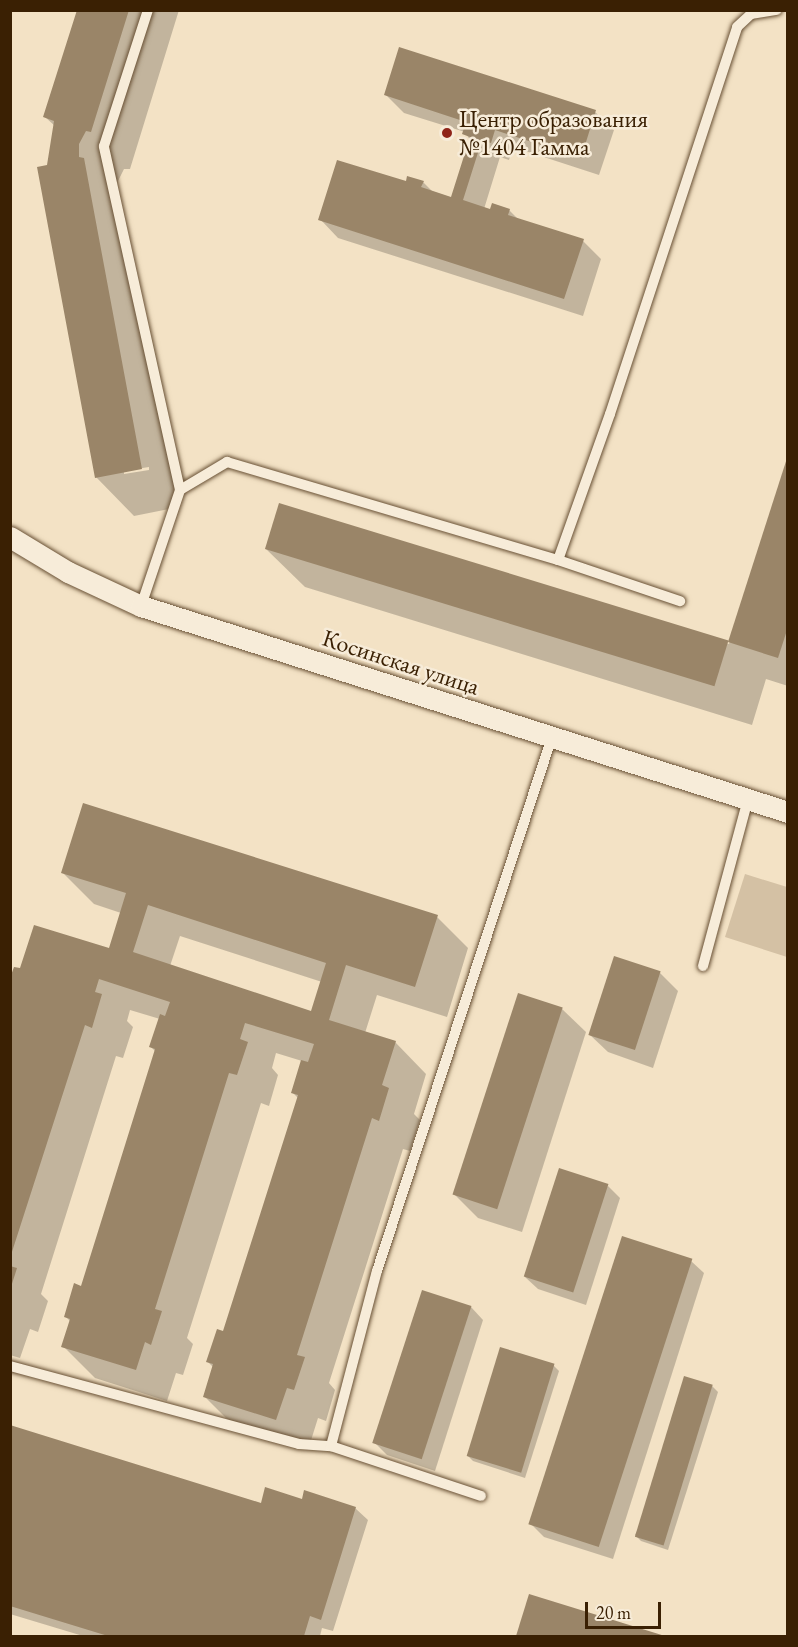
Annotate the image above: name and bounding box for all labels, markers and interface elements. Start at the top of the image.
place label: Центр образования №1404 Гамма [459,105,648,161]
marker: Центр образования №1404 Гамма [440,126,454,140]
street label: Косинская улица [319,623,483,701]
scale bar [588,1590,664,1628]
text: 20 m [596,1601,631,1624]

